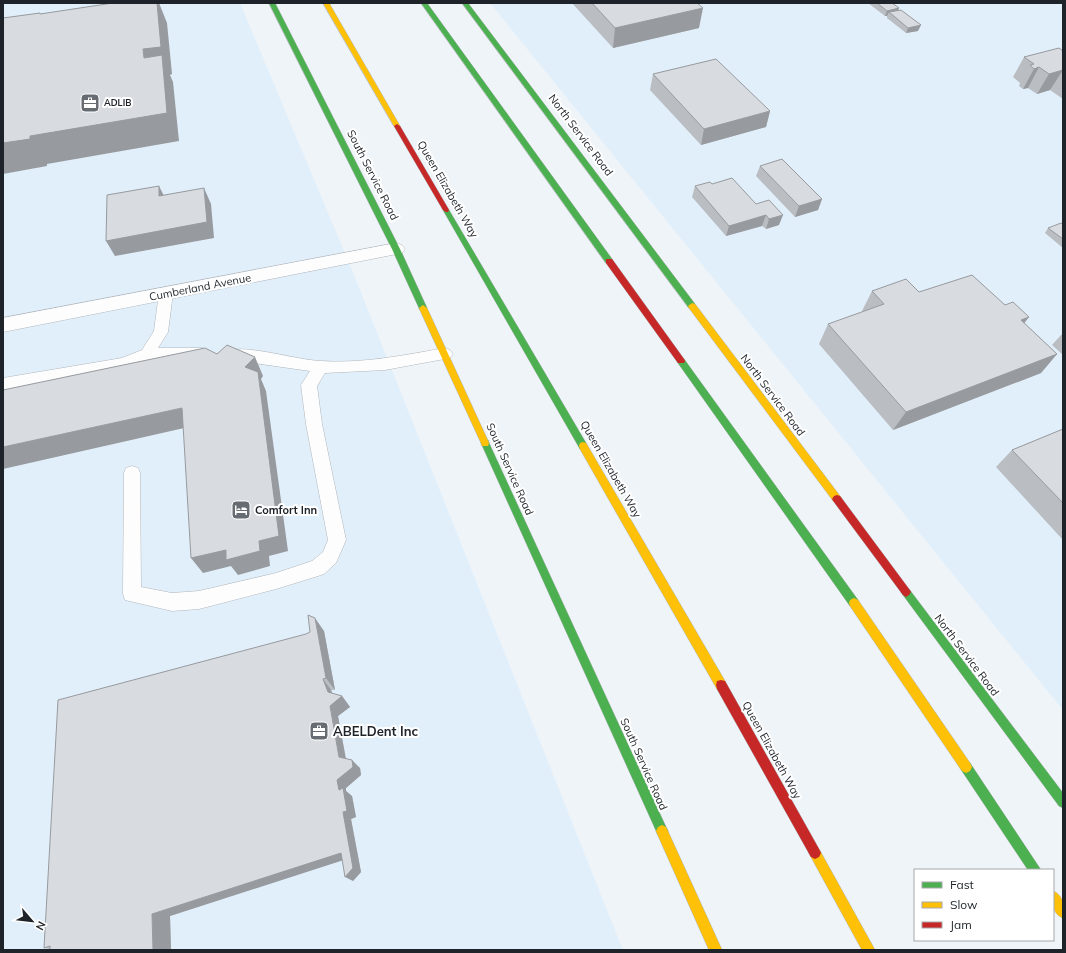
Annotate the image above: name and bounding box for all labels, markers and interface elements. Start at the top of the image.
street label: North Service Road [546,91,616,179]
office icon: ADLIB [79,92,101,114]
place label: ADLIB [104,97,131,108]
street label: South Service Road [344,128,402,222]
street label: Queen Elizabeth Way [414,138,482,240]
street label: Cumberland Avenue [148,270,252,304]
street label: North Service Road [738,351,808,439]
street label: Queen Elizabeth Way [577,418,645,520]
street label: South Service Road [483,421,537,517]
hotel icon: Comfort Inn [230,499,252,521]
place label: Comfort Inn [255,503,317,517]
street label: North Service Road [932,611,1002,699]
street label: Queen Elizabeth Way [739,699,805,802]
street label: South Service Road [617,716,671,812]
office icon: ABELDent Inc [308,720,330,742]
place label: ABELDent Inc [333,723,419,739]
legend [914,869,1054,941]
text: Fast [950,877,974,892]
text: Slow [950,897,978,912]
north arrow [12,901,52,941]
text: Jam [950,917,972,932]
text: N [33,919,49,933]

